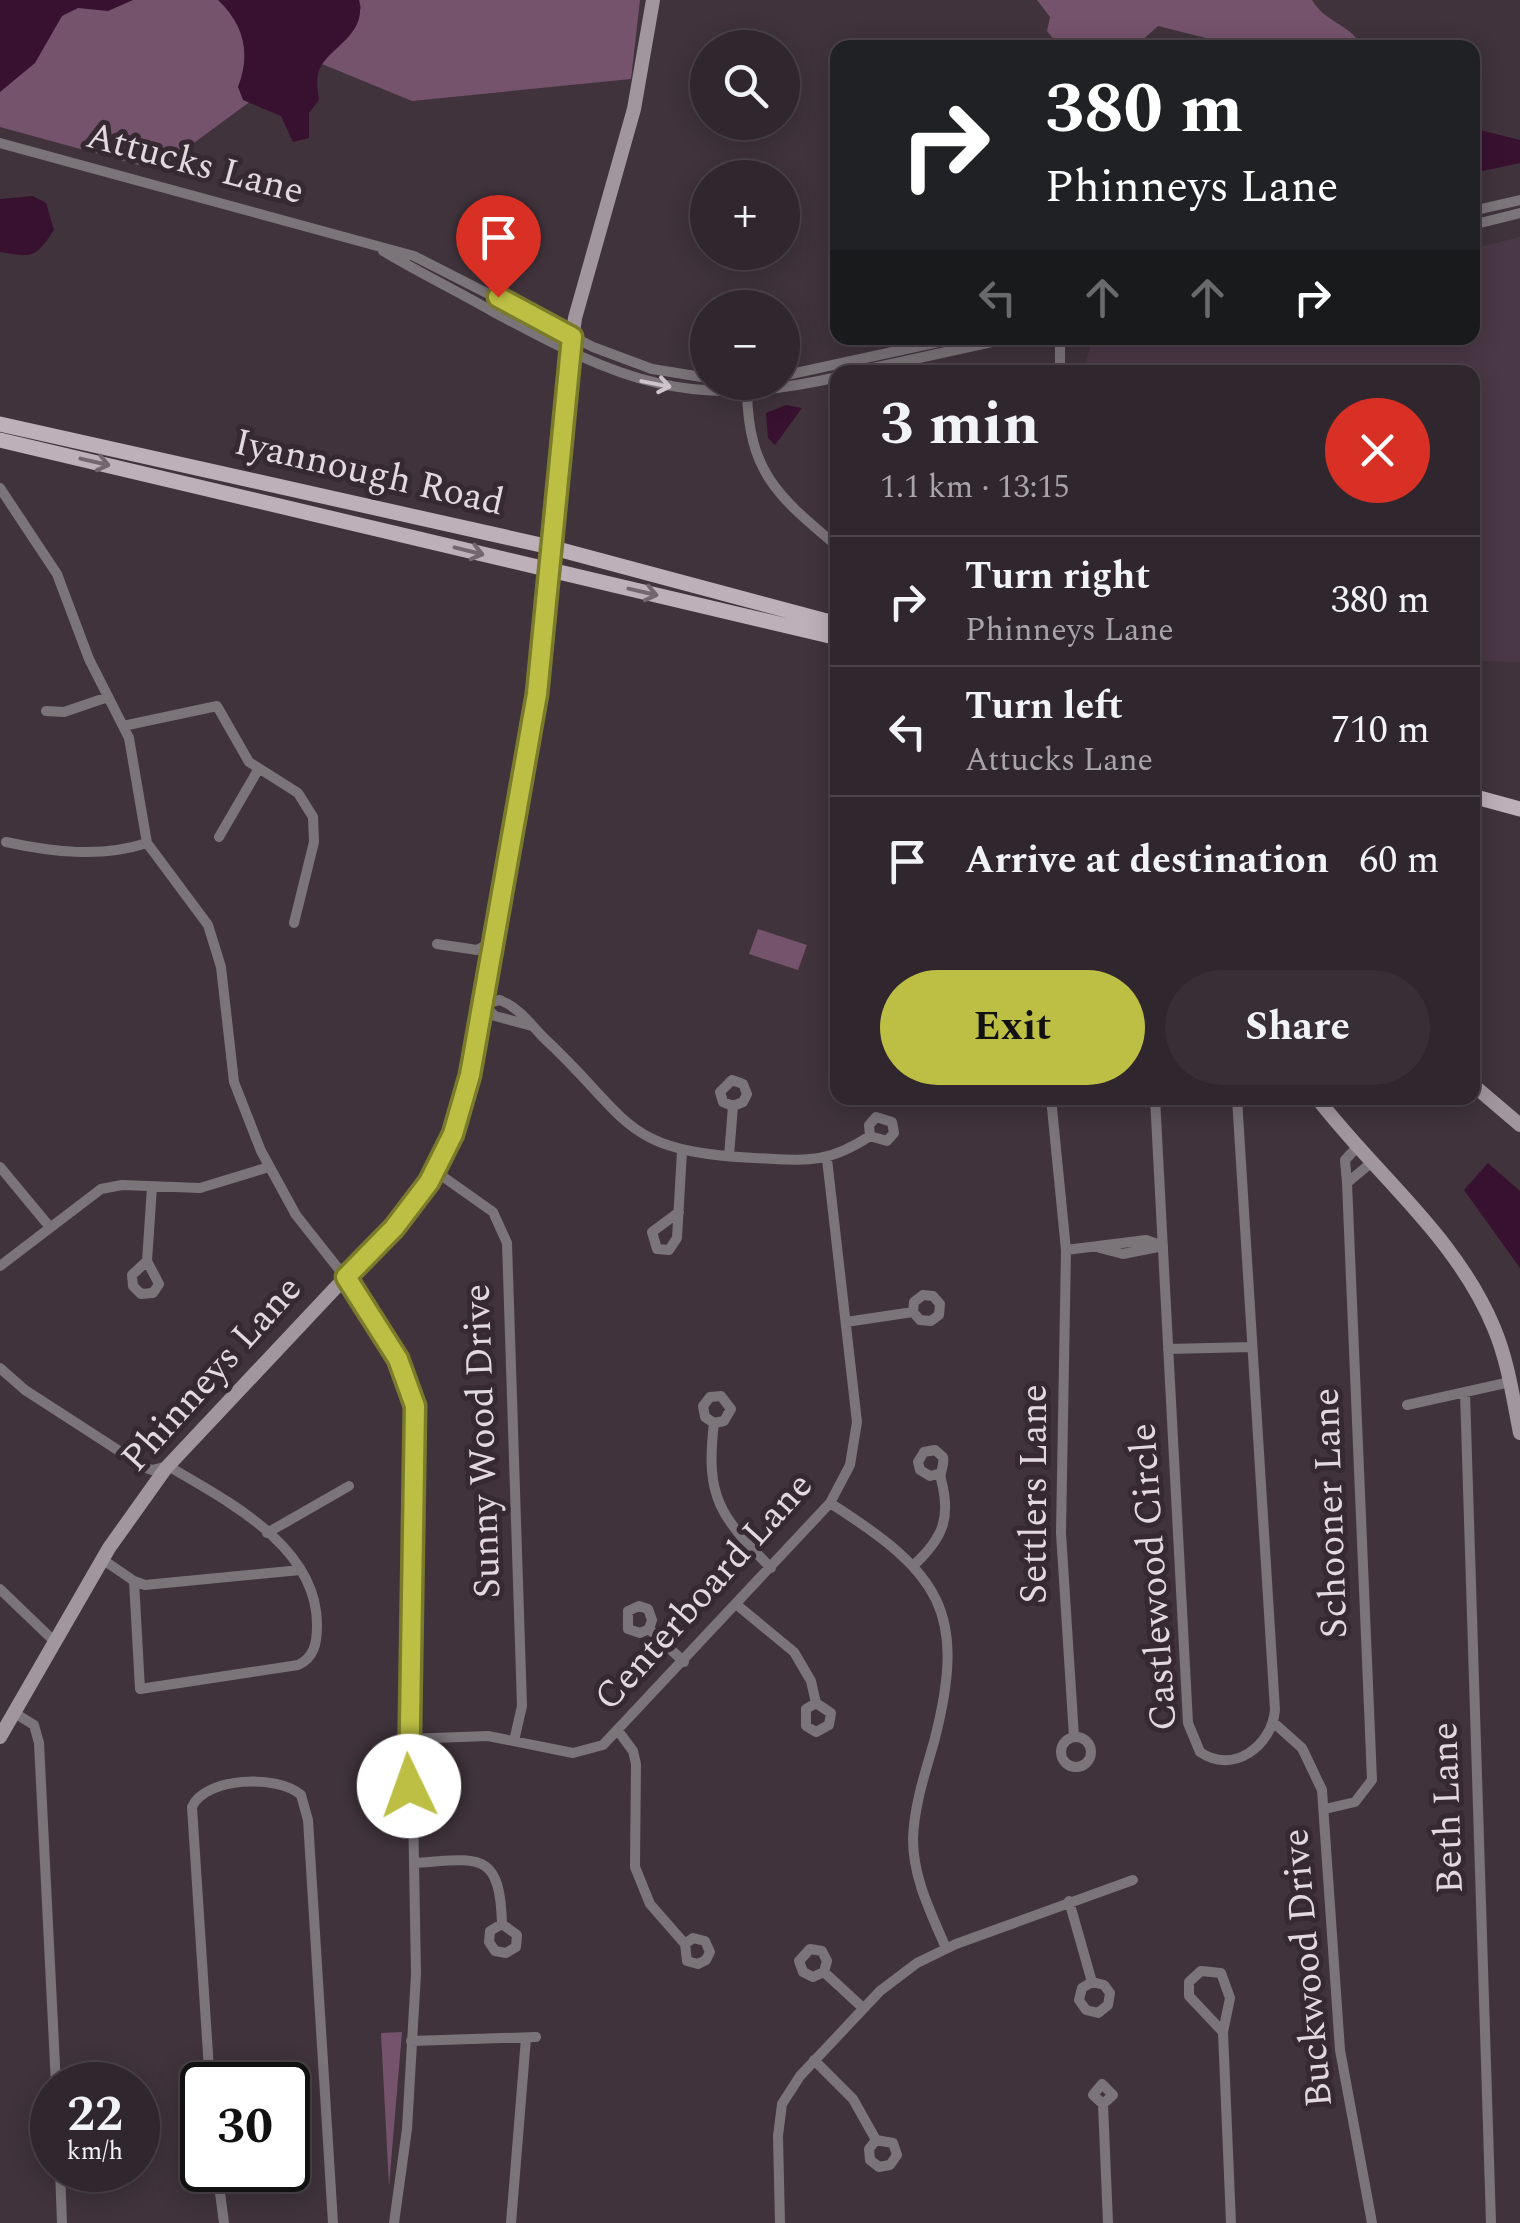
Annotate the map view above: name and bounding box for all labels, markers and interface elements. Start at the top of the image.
map controls [690,30,800,400]
button: search [690,30,800,140]
text: 380 m [1045,57,1243,163]
icon: right [880,80,1010,210]
street label: Attucks Lane [80,107,310,221]
text: Phinneys Lane [1045,153,1339,222]
button: + [690,160,800,270]
pin [456,195,541,298]
icon: arrive [471,210,526,265]
icon: left [970,270,1025,325]
icon: ahead [1075,270,1130,325]
icon: ahead [1180,270,1235,325]
icon: right [1285,270,1340,325]
button: − [690,290,800,400]
one-way arrow [639,376,671,395]
text: 3 min [880,379,1040,471]
button: close [1325,398,1430,503]
street label: Iyannough Road [228,414,510,532]
one-way arrow [78,454,110,472]
text: 1.1 km · 13:15 [880,463,1069,512]
one-way arrow [452,543,484,561]
text: Turn right [965,548,1150,606]
text: 380 m [1331,572,1430,630]
icon: right [880,574,935,629]
one-way arrow [626,584,658,602]
text: Phinneys Lane [965,606,1174,655]
text: Turn left [965,678,1123,736]
text: 710 m [1331,702,1430,760]
icon: left [880,704,935,759]
text: Attucks Lane [965,736,1153,785]
text: Arrive at destination [965,832,1329,890]
text: 60 m [1359,832,1439,890]
icon: arrive [880,834,935,889]
button: Exit [880,970,1145,1085]
button: Share [1165,970,1430,1085]
street label: Phinneys Lane [107,1262,317,1486]
street label: Sunny Wood Drive [449,1283,517,1599]
street label: Settlers Lane [1006,1384,1064,1604]
street label: Schooner Lane [1298,1387,1364,1639]
street label: Castlewood Circle [1114,1421,1194,1733]
street label: Centerboard Lane [580,1459,828,1725]
street label: Beth Lane [1416,1721,1480,1895]
position arrow [357,1734,461,1838]
street label: Buckwood Drive [1267,1826,1349,2110]
speed limit sign: 30 [180,2062,310,2192]
text: 22 [67,2077,123,2153]
text: km/h [67,2133,123,2171]

